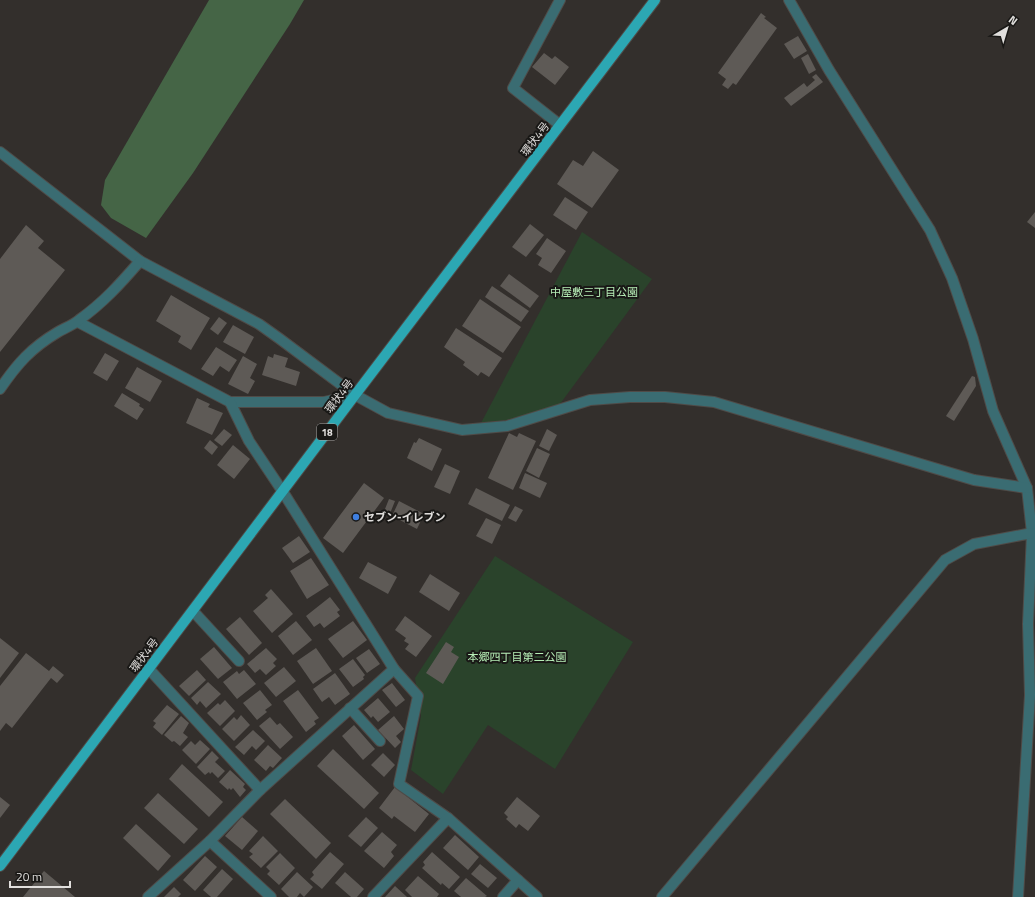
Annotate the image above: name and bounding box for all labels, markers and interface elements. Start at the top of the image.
north arrow [987,8,1027,48]
text: N [1005,11,1021,29]
street label: 環状4号 [517,119,553,159]
park label: 中屋敷三丁目公園 [550,284,638,300]
street label: 環状4号 [321,376,357,416]
road number: 18 [317,424,337,440]
place label: セブン-イレブン [364,509,446,525]
marker: セブン-イレブン [351,512,361,522]
street label: 環状4号 [126,635,162,675]
park label: 本郷四丁目第二公園 [468,649,567,665]
scale bar [10,863,70,889]
text: 20 m [16,867,42,886]

